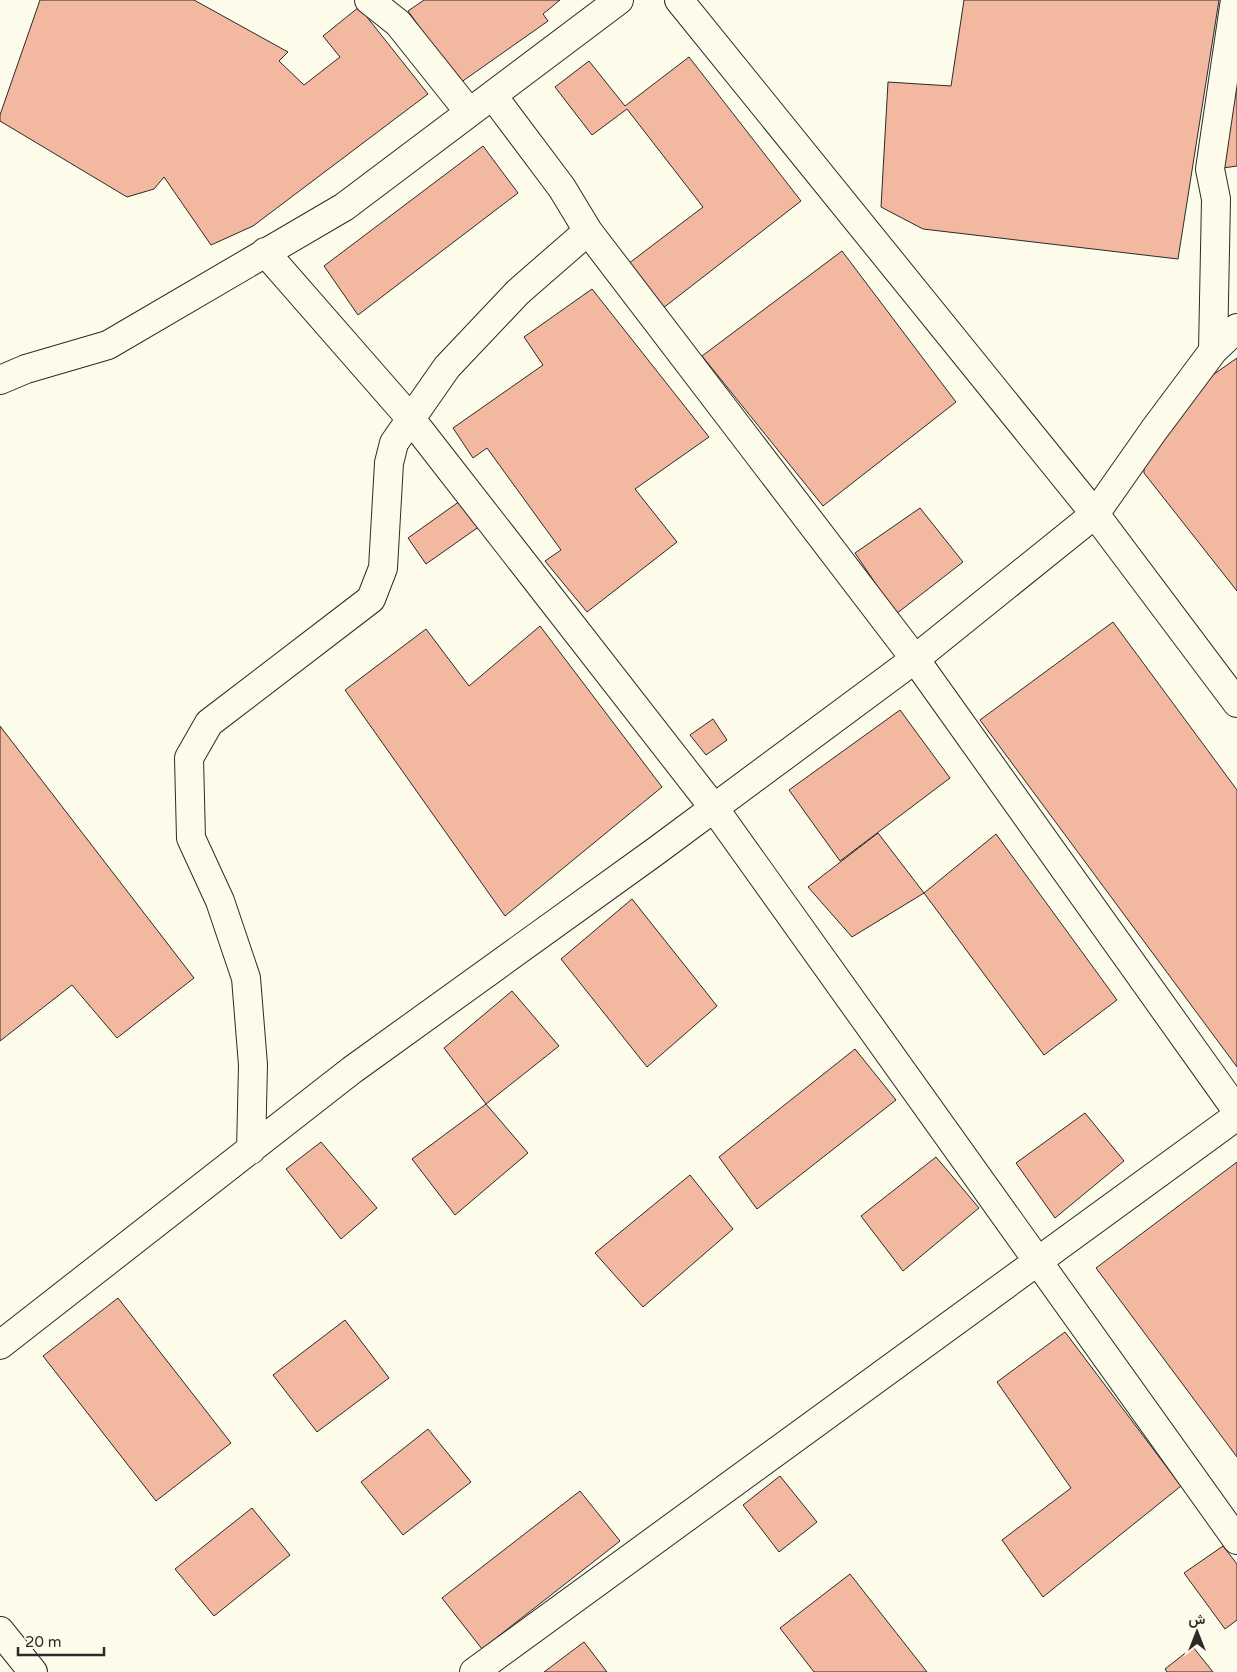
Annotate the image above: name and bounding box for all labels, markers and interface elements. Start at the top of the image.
north arrow [1172,1607,1222,1657]
text: ش [1189,1611,1206,1628]
scale bar [18,1624,104,1656]
text: 20 m [25,1633,62,1651]

